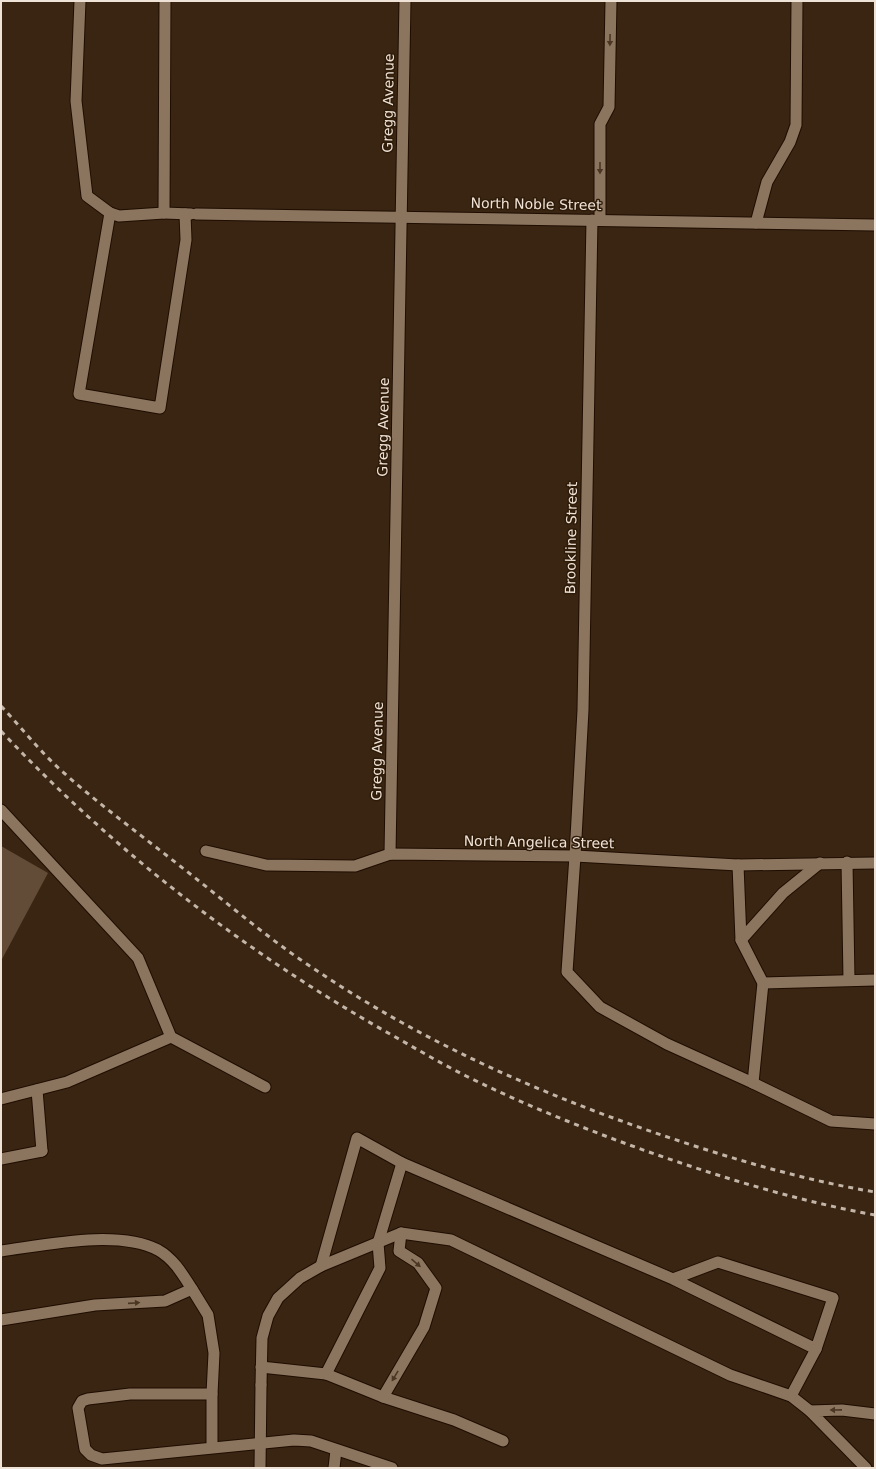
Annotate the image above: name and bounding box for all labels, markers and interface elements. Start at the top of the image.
one-way arrow [607,34,613,47]
street label: Gregg Avenue [379,53,397,153]
one-way arrow [597,162,603,175]
street label: North Noble Street [470,195,602,213]
street label: Gregg Avenue [374,377,392,477]
street label: Brookline Street [562,481,580,594]
street label: Gregg Avenue [368,701,386,801]
street label: North Angelica Street [464,833,615,851]
one-way arrow [411,1259,421,1268]
one-way arrow [128,1299,140,1306]
one-way arrow [391,1371,399,1381]
one-way arrow [829,1407,842,1413]

